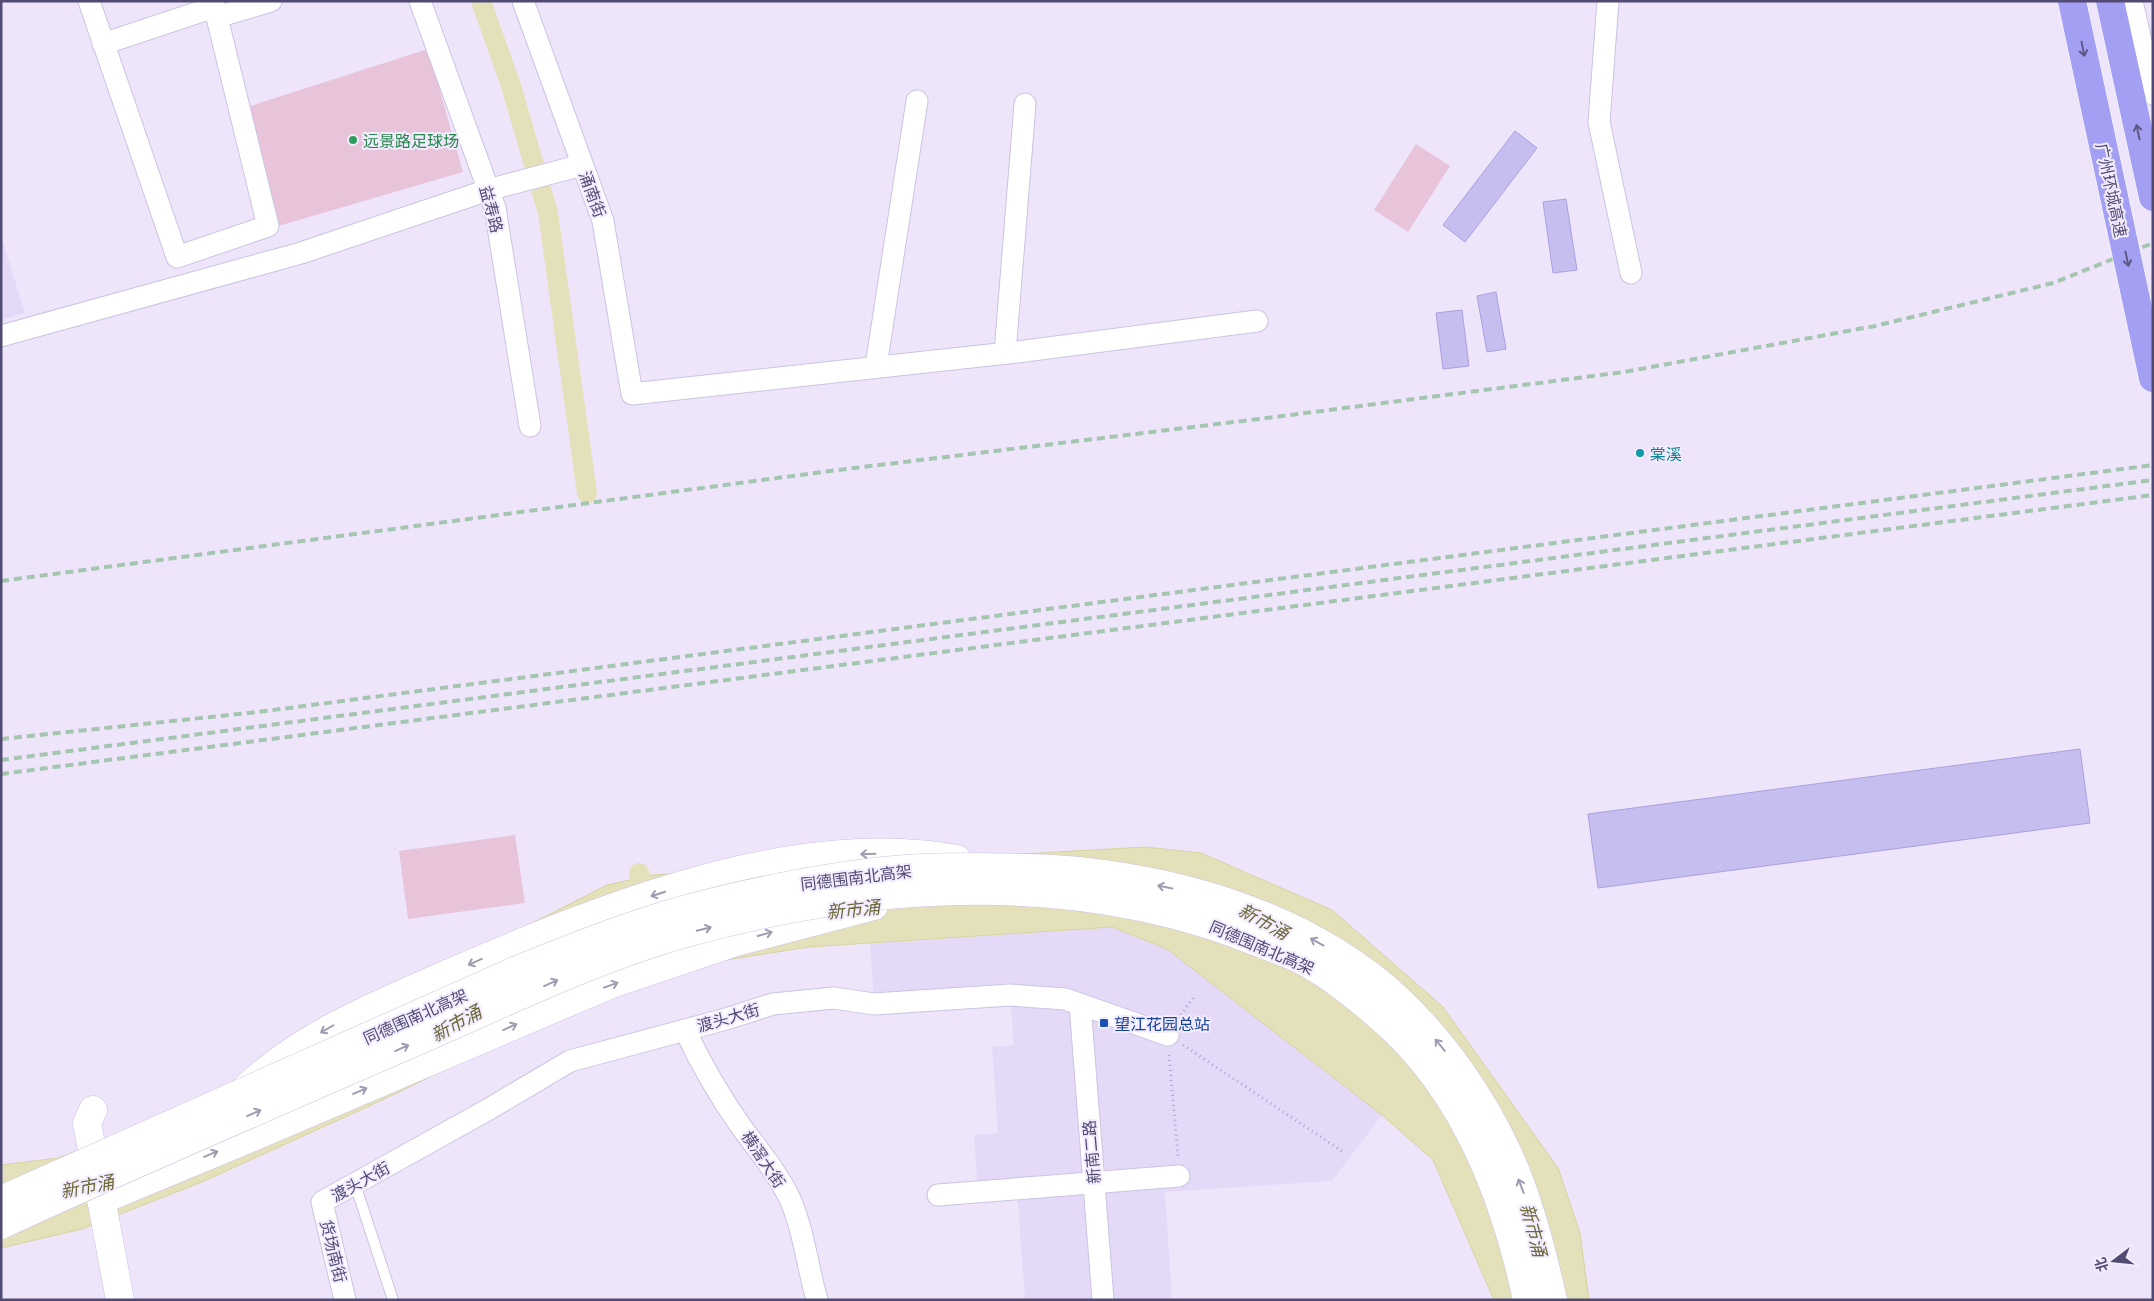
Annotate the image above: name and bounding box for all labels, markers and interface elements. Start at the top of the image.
one-way arrow [2078,41,2088,57]
one-way arrow [2133,125,2143,141]
place label: 远景路足球场 [363,131,459,150]
marker: 远景路足球场 [347,134,359,146]
street label: 广州环城高速 [2093,141,2131,239]
street label: 涌南街 [576,168,610,220]
street label: 益寿路 [477,183,507,235]
one-way arrow [2123,251,2132,267]
place label: 棠溪 [1650,444,1682,463]
marker: 棠溪 [1634,447,1646,459]
one-way arrow [860,849,876,858]
street label: 同德围南北高架 [799,861,913,893]
one-way arrow [1157,881,1173,891]
one-way arrow [650,889,666,899]
water label: 新市涌 [825,895,883,923]
water label: 新市涌 [1235,898,1295,945]
street label: 同德围南北高架 [1207,916,1317,978]
one-way arrow [696,924,712,933]
one-way arrow [757,929,773,938]
one-way arrow [1310,936,1324,946]
one-way arrow [468,958,483,968]
one-way arrow [543,977,558,987]
one-way arrow [603,980,618,989]
street label: 同德围南北高架 [360,985,470,1047]
water label: 新市涌 [427,999,487,1046]
street label: 渡头大街 [695,999,761,1035]
place label: 望江花园总站 [1114,1014,1210,1033]
marker: 望江花园总站 [1098,1017,1110,1029]
one-way arrow [502,1021,517,1031]
one-way arrow [320,1025,335,1035]
one-way arrow [1435,1039,1446,1052]
one-way arrow [395,1042,410,1051]
one-way arrow [352,1085,367,1095]
one-way arrow [246,1107,261,1117]
street label: 新南二路 [1079,1119,1103,1185]
street label: 横滘大街 [738,1127,790,1191]
one-way arrow [203,1149,218,1159]
street label: 渡头大街 [327,1157,393,1205]
water label: 新市涌 [58,1170,118,1202]
one-way arrow [1516,1178,1525,1194]
water label: 新市涌 [1516,1201,1552,1261]
street label: 货场南街 [317,1218,351,1284]
north arrow [2089,1236,2139,1286]
text: 北 [2091,1256,2111,1274]

